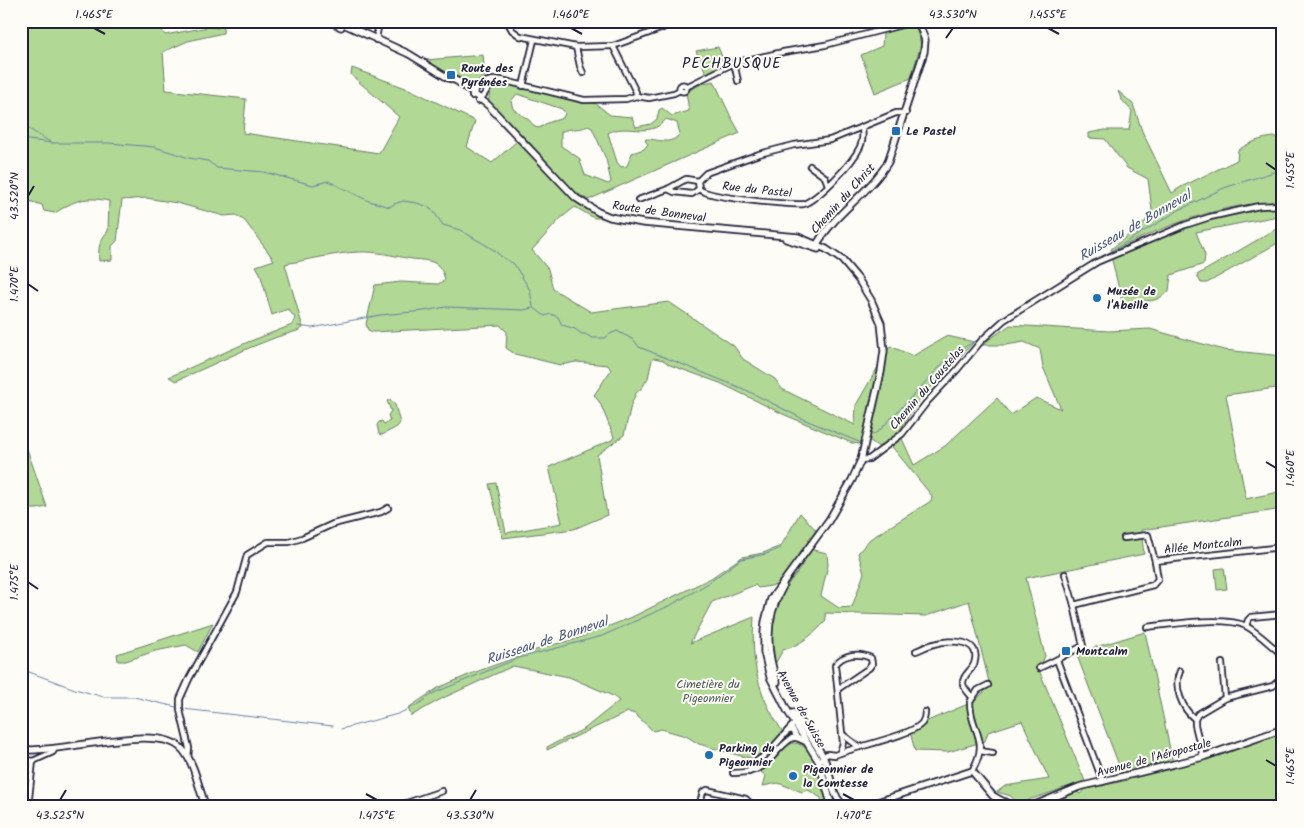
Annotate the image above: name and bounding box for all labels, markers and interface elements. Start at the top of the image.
text: 1.465°E [75,5,114,24]
text: 1.460°E [553,5,590,24]
text: 43.530°N [929,5,977,24]
text: 1.455°E [1029,5,1068,24]
district label: PECHBUSQUE [682,52,782,76]
place label: Route des Pyrénées [461,59,514,92]
marker: Route des Pyrénées [445,69,457,81]
place label: Le Pastel [906,122,957,141]
marker: Le Pastel [890,125,902,137]
text: 1.455°E [1281,150,1300,189]
street label: Chemin du Christ [806,159,880,239]
text: 43.520°N [5,172,24,220]
street label: Rue du Pastel [721,177,793,203]
water label: Ruisseau de Bonneval [1075,184,1198,267]
street label: Route de Bonneval [611,196,707,228]
text: 1.470°E [5,265,24,302]
place label: Musée de l'Abeille [1107,282,1156,315]
marker: Musée de l'Abeille [1091,292,1103,304]
street label: Chemin du Coustelas [885,342,969,434]
text: 1.460°E [1281,449,1300,486]
street label: Allée Montcalm [1163,532,1243,560]
text: 1.475°E [5,563,24,600]
water label: Ruisseau de Bonneval [483,610,613,671]
place label: Montcalm [1076,642,1128,661]
marker: Montcalm [1060,645,1072,657]
street label: Avenue de Suisse [772,666,831,752]
park label: Cimetière du Pigeonnier [676,675,740,708]
street label: Avenue de l'Aéropostale [1095,733,1214,782]
place label: Parking du Pigeonnier [719,739,775,772]
text: 1.465°E [1281,746,1300,785]
marker: Parking du Pigeonnier [703,749,715,761]
place label: Pigeonnier de la Comtesse [803,760,874,793]
marker: Pigeonnier de la Comtesse [787,770,799,782]
text: 43.525°N [36,806,84,825]
text: 1.475°E [359,806,396,825]
text: 43.530°N [446,806,494,825]
text: 1.470°E [836,806,873,825]

